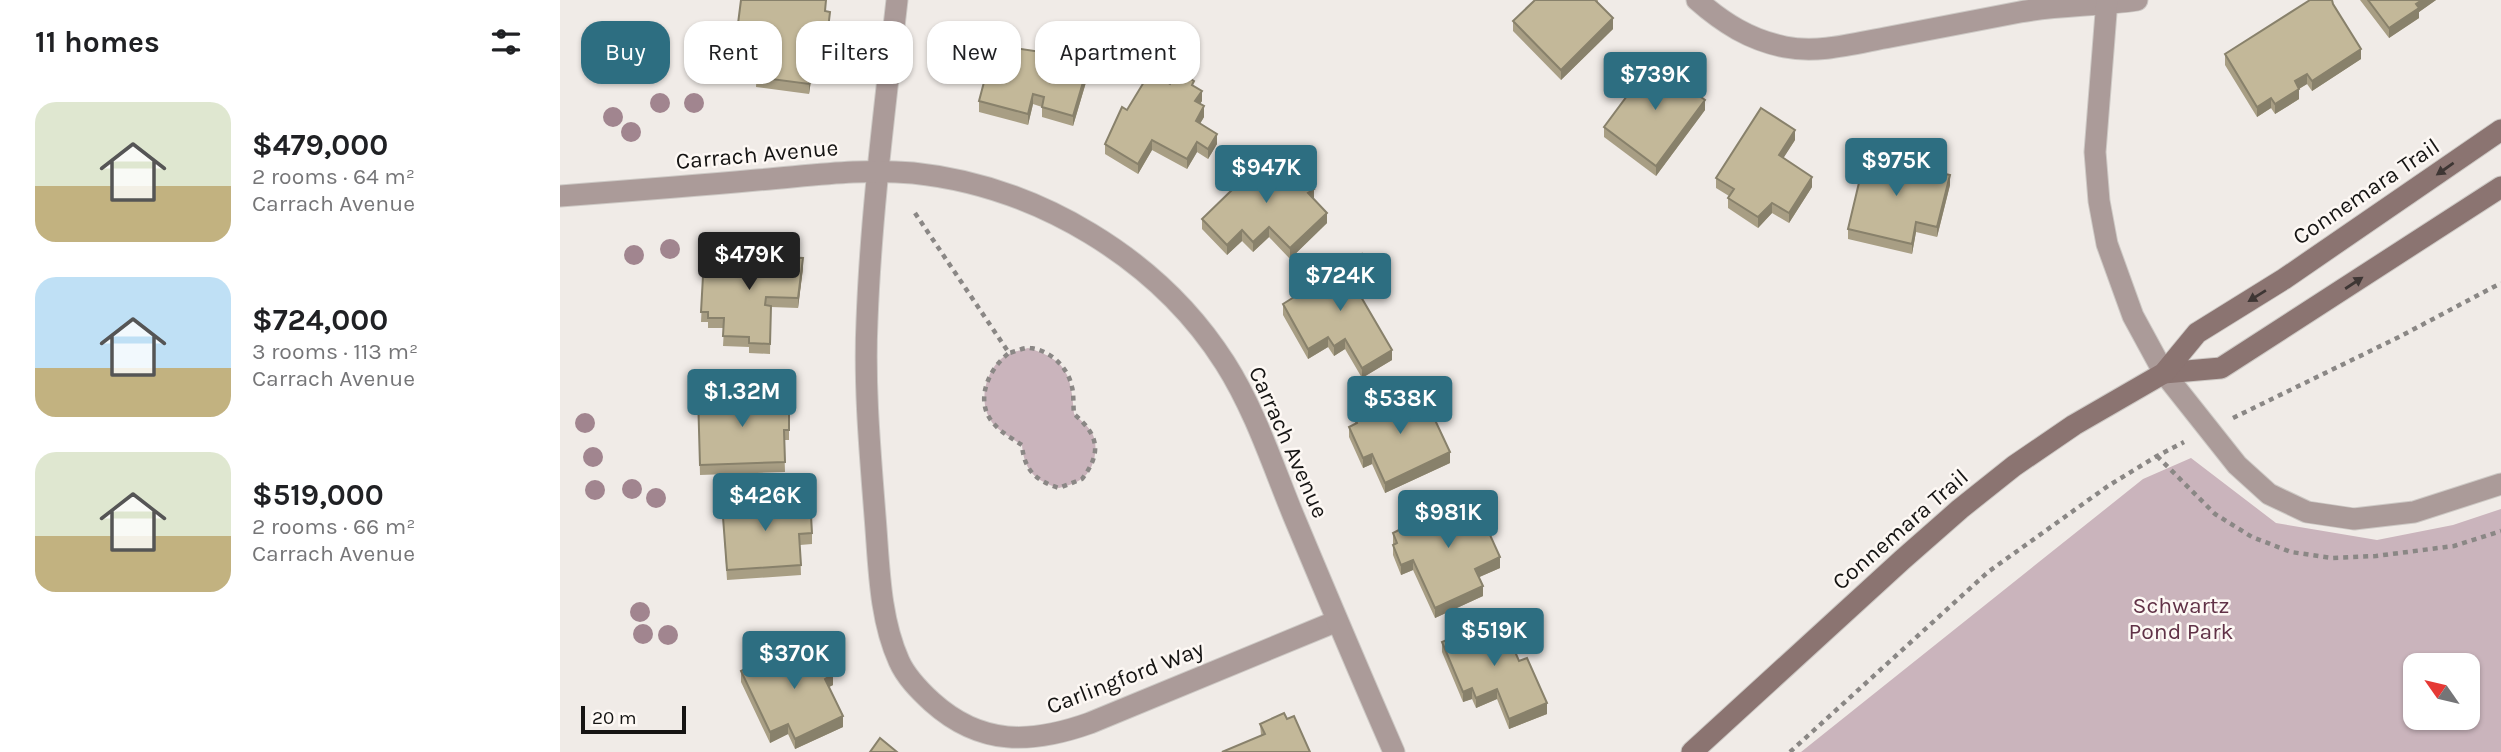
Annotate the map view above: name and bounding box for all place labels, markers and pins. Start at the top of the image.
pin: $739K [1606,52,1704,112]
pin: $975K [1847,138,1945,198]
pin: $947K [1217,146,1315,205]
pin: $479K [700,232,798,292]
pin: $724K [1291,254,1389,313]
pin: $1.32M [685,370,799,429]
pin: $538K [1351,376,1449,436]
pin: $426K [716,474,814,533]
pin: $981K [1399,490,1497,550]
pin: $519K [1445,608,1543,668]
pin: $370K [745,632,843,691]

